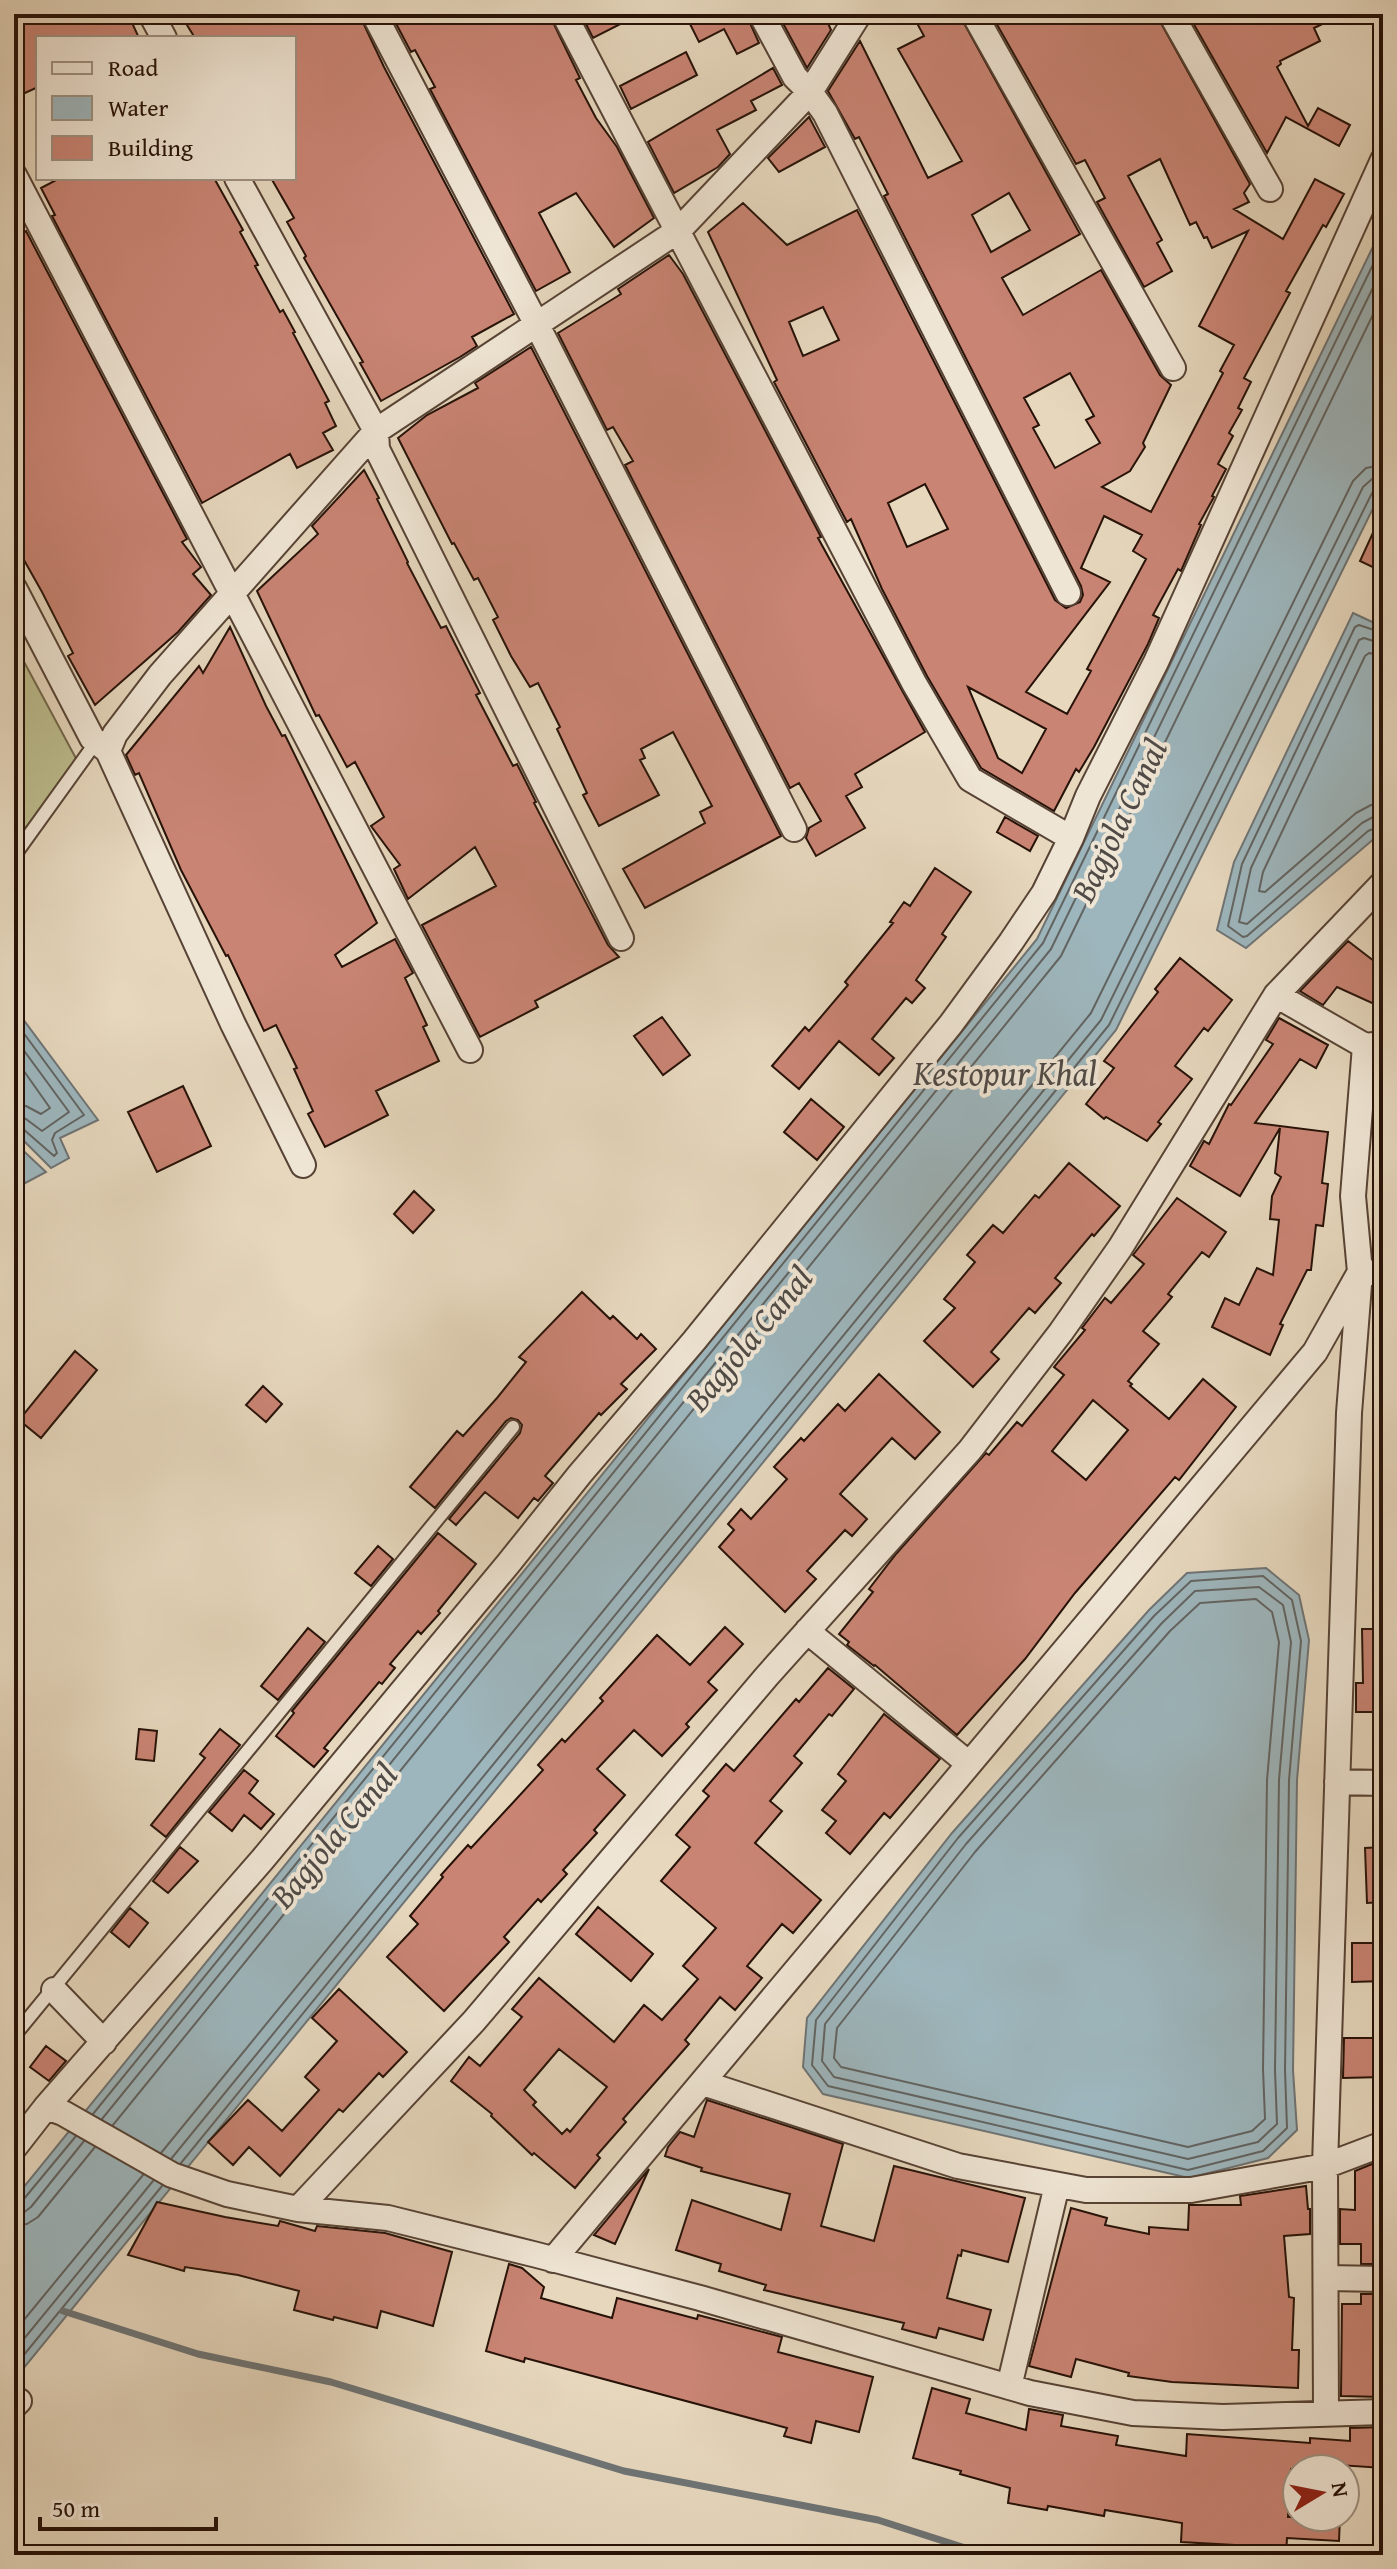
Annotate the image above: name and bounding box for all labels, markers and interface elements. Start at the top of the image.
legend [36,36,296,180]
text: Road [108,50,158,85]
text: Water [108,90,169,125]
text: Building [108,130,193,165]
water label: Bagjola Canal [1057,730,1179,911]
water label: Kestopur Khal [912,1048,1097,1097]
water label: Bagjola Canal [672,1255,823,1422]
water label: Bagjola Canal [257,1752,408,1919]
north arrow [1281,2453,1361,2533]
text: N [1324,2480,1358,2500]
scale bar [40,2481,216,2531]
text: 50 m [52,2491,100,2526]

